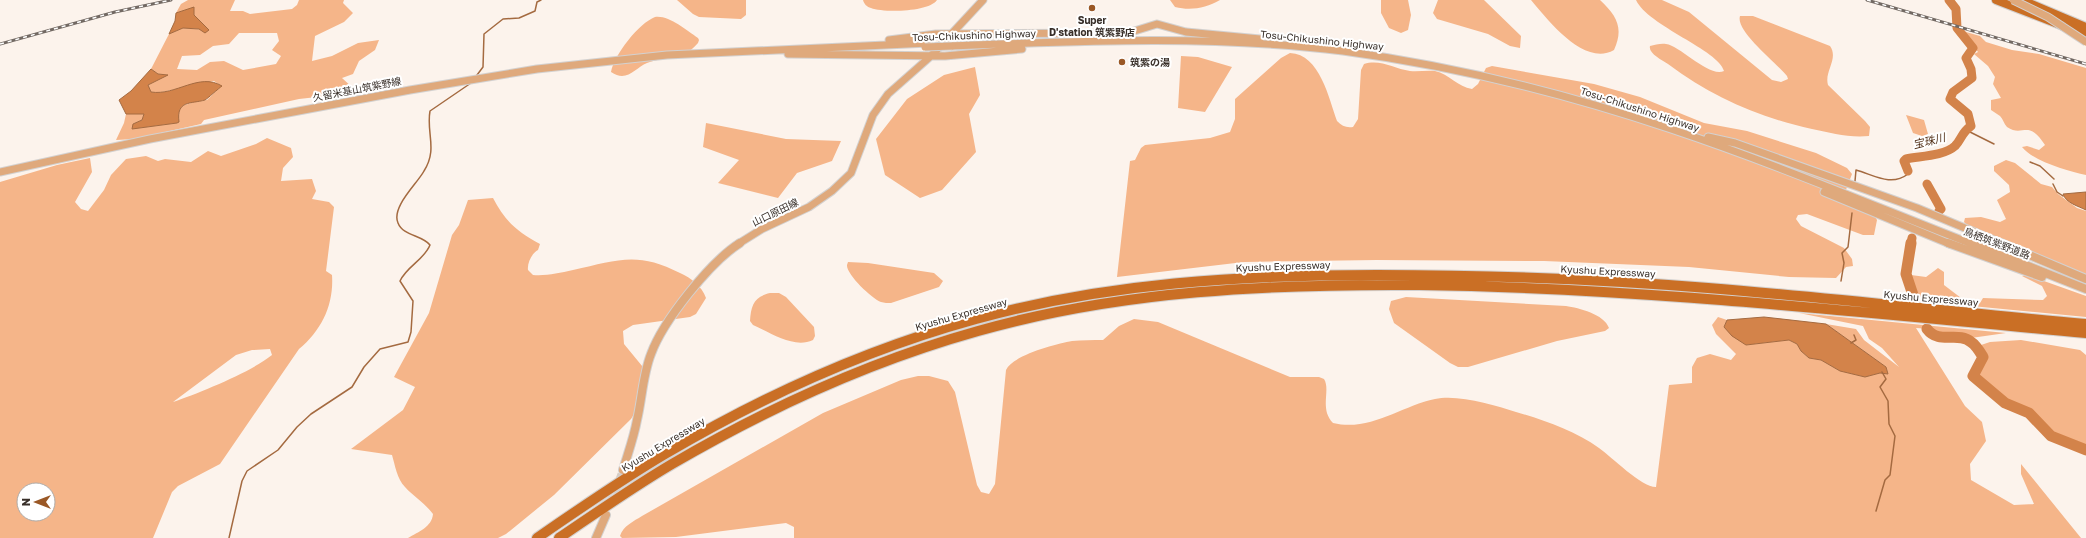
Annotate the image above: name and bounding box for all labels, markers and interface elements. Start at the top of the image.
marker: Super D'station 筑紫野店 [1087,3,1097,13]
place label: Super D'station 筑紫野店 [1049,14,1135,38]
street label: Tosu-Chikushino Highway [912,27,1037,43]
street label: Tosu-Chikushino Highway [1260,28,1385,52]
place label: 筑紫の湯 [1130,56,1170,68]
marker: 筑紫の湯 [1117,57,1127,67]
street label: 久留米基山筑紫野線 [312,75,402,103]
street label: Tosu-Chikushino Highway [1579,84,1701,134]
water label: 宝珠川 [1911,130,1947,151]
street label: 山口原田線 [750,196,800,228]
street label: 鳥栖筑紫野道路 [1962,225,2032,261]
street label: Kyushu Expressway [1235,258,1331,274]
street label: Kyushu Expressway [1560,263,1656,279]
street label: Kyushu Expressway [1883,288,1979,308]
street label: Kyushu Expressway [914,295,1009,333]
street label: Kyushu Expressway [619,414,707,474]
north arrow [16,482,56,522]
text: N [19,498,32,506]

